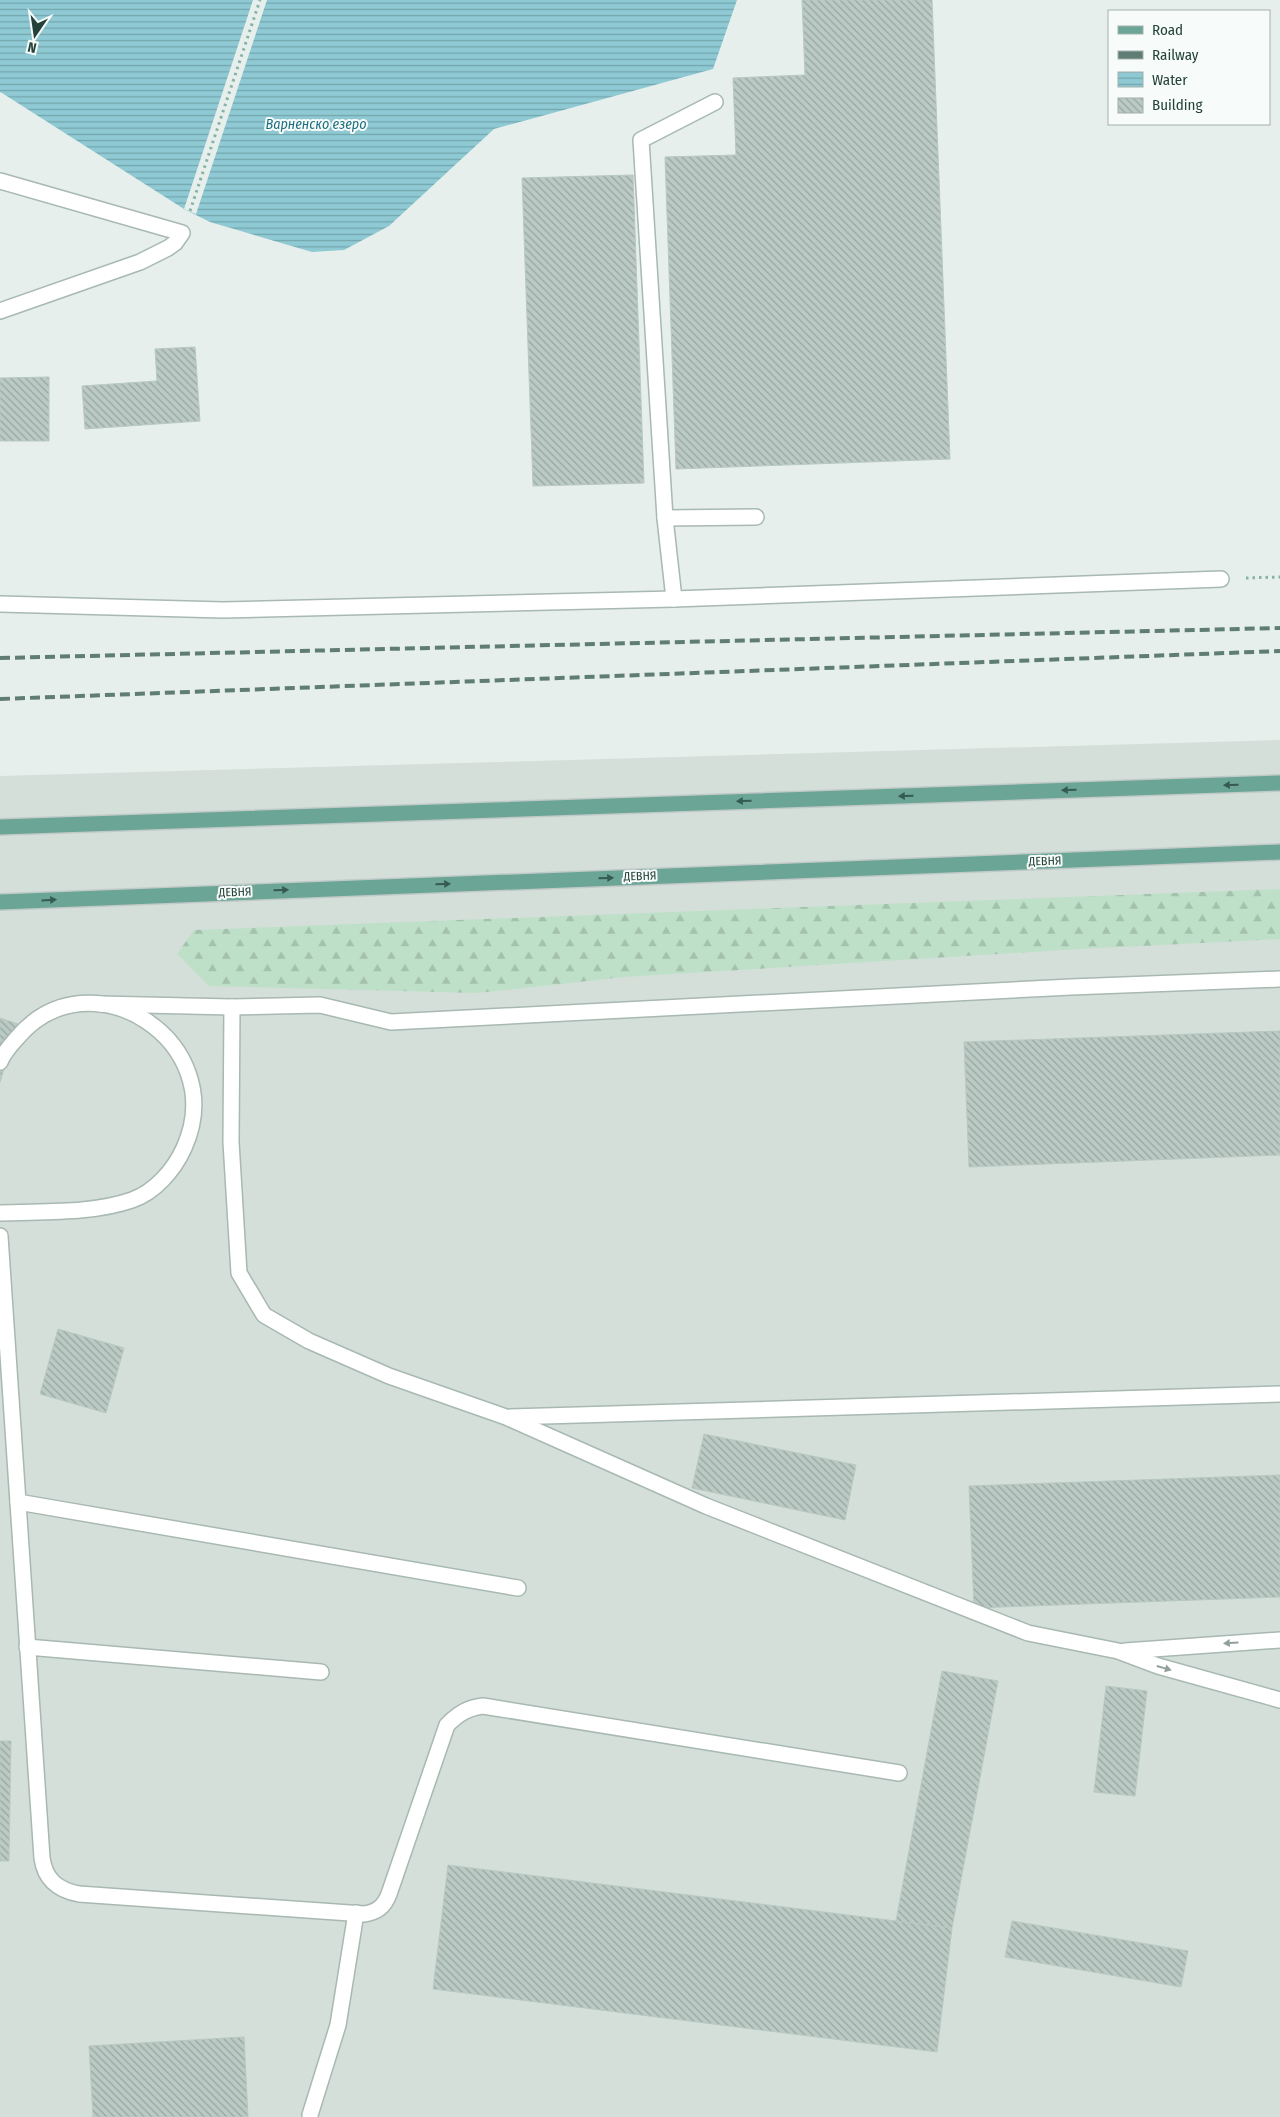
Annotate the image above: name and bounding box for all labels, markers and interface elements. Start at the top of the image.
north arrow [10,10,60,60]
legend [1108,10,1270,125]
text: Road [1152,21,1183,39]
text: N [26,38,38,56]
text: Railway [1152,46,1199,64]
text: Water [1152,71,1188,89]
text: Building [1152,96,1203,114]
water label: Варненско езеро [266,116,366,133]
one-way arrow [1223,781,1239,789]
one-way arrow [1061,787,1077,795]
one-way arrow [898,792,914,800]
one-way arrow [736,798,752,806]
street label: ДЕВНЯ [1027,853,1062,869]
street label: ДЕВНЯ [622,868,657,884]
one-way arrow [598,873,614,881]
one-way arrow [436,880,452,888]
street label: ДЕВНЯ [217,884,252,900]
one-way arrow [273,886,289,894]
one-way arrow [41,896,57,904]
one-way arrow [1223,1639,1239,1647]
one-way arrow [1157,1664,1172,1672]

